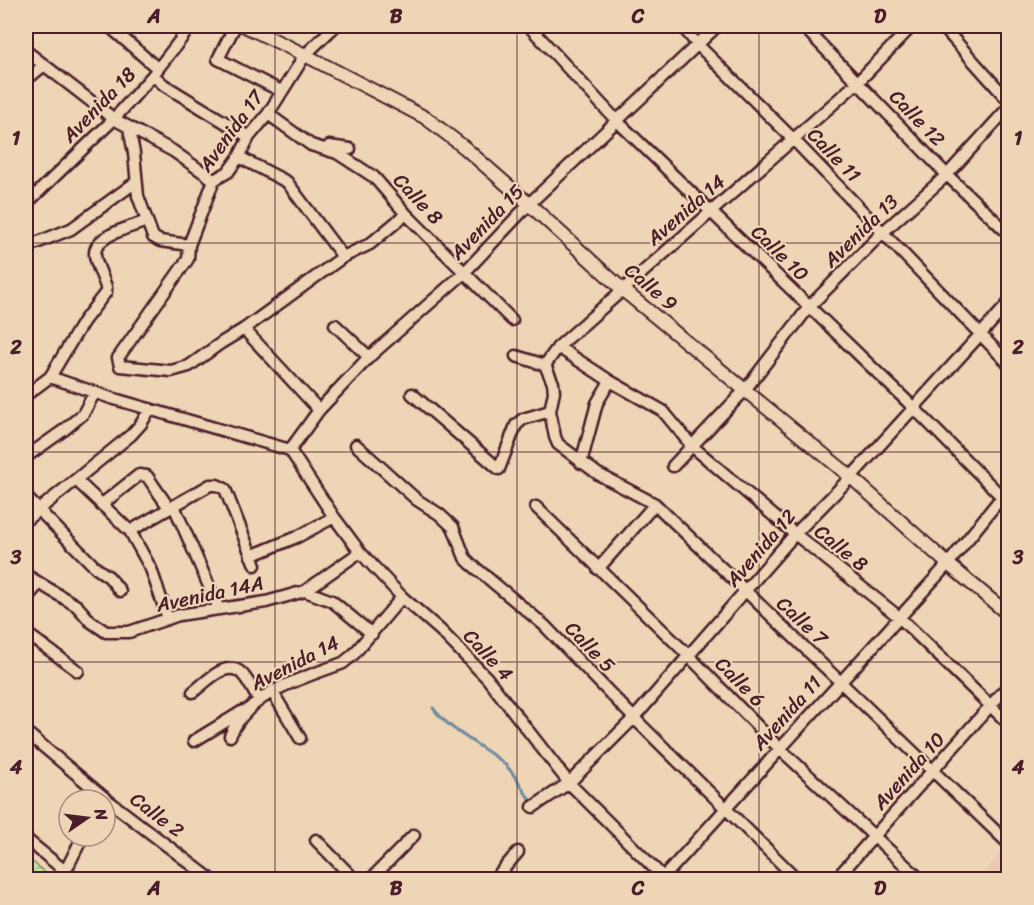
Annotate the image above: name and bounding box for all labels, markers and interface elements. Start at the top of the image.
text: A [146,0,161,34]
text: B [390,0,403,34]
text: C [631,0,645,34]
text: D [874,0,887,34]
street label: Avenida 18 [53,59,145,152]
street label: Avenida 17 [188,81,274,180]
street label: Calle 12 [880,81,954,155]
street label: Calle 11 [798,119,870,191]
text: 1 [12,121,21,156]
text: 1 [1014,121,1023,156]
street label: Calle 8 [384,165,452,233]
street label: Avenida 14 [638,165,734,255]
street label: Avenida 15 [441,175,533,269]
street label: Avenida 13 [814,186,907,277]
street label: Calle 10 [742,216,818,290]
street label: Calle 9 [616,254,686,320]
text: 2 [9,330,22,365]
text: 2 [1011,330,1024,365]
street label: Avenida 12 [716,500,806,596]
street label: Calle 8 [806,515,876,581]
text: 3 [10,540,22,575]
text: 3 [1012,540,1024,575]
street label: Avenida 14A [152,566,267,623]
street label: Calle 7 [768,587,837,656]
street label: Calle 5 [556,613,624,681]
street label: Calle 4 [454,620,522,690]
street label: Avenida 14 [243,626,346,701]
street label: Calle 6 [706,648,774,716]
street label: Avenida 11 [743,667,831,760]
street label: Avenida 10 [863,724,954,819]
text: 4 [9,750,23,785]
text: 4 [1011,750,1025,785]
street label: Calle 2 [122,783,192,848]
north arrow [57,788,117,848]
text: N [85,805,117,824]
text: A [146,871,161,905]
text: B [390,871,403,905]
text: C [631,871,645,905]
text: D [874,871,887,905]

